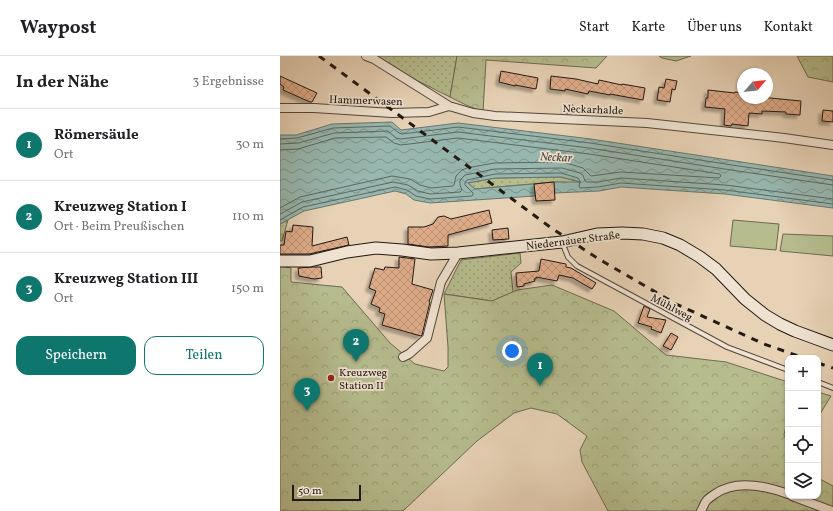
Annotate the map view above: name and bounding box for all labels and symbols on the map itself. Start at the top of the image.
north arrow [737,68,773,104]
street label: Hammerwasen [329,93,403,110]
street label: Neckarhalde [562,102,624,119]
water label: Neckar [539,149,573,167]
street label: Niedernauer Straße [525,228,621,255]
street label: Mühlweg [648,291,695,326]
pin: 2 [343,329,369,362]
your location [502,341,522,361]
pin: 1 [527,353,553,386]
place label: Kreuzweg Station II [339,366,388,394]
marker: Kreuzweg Station II [326,373,336,383]
pin: 3 [294,378,320,411]
scale bar [292,483,361,502]

